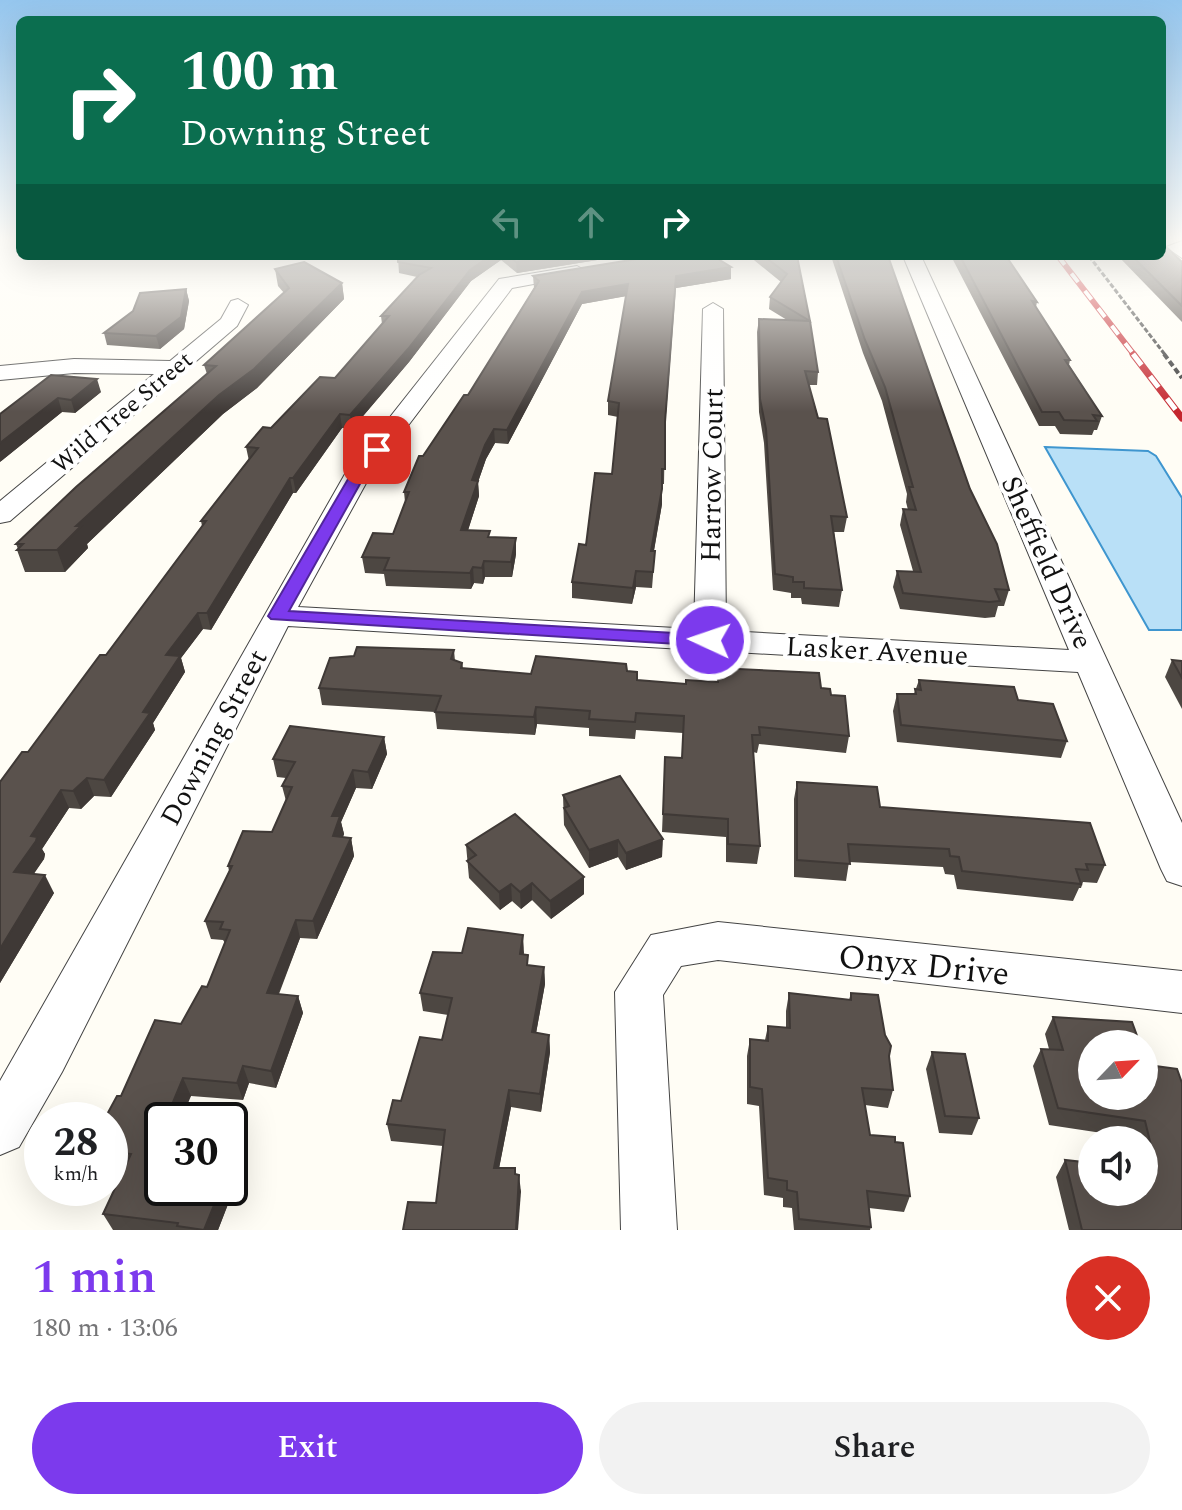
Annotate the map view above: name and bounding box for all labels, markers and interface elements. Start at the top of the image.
text: 100 m [180,30,339,115]
icon: right [48,48,152,152]
text: Downing Street [180,107,430,162]
icon: left [485,200,529,244]
icon: ahead [569,200,613,244]
icon: right [653,200,697,244]
street label: Wild Tree Street [44,343,201,483]
street label: Harrow Court [689,388,736,562]
pin [343,416,411,484]
icon: arrive [355,428,399,472]
street label: Sheffield Drive [989,469,1104,656]
position arrow [668,598,752,682]
street label: Lasker Avenue [785,625,969,678]
street label: Downing Street [150,642,279,834]
street label: Onyx Drive [836,931,1012,1001]
north arrow [1078,1030,1158,1110]
map controls [1078,1030,1158,1206]
speed limit sign: 30 [144,1102,248,1206]
text: 28 [54,1113,98,1174]
button: sound [1078,1126,1158,1206]
text: km/h [54,1159,99,1189]
text: 1 min [32,1241,157,1314]
button: close [1066,1256,1150,1340]
text: 180 m · 13:06 [32,1308,178,1348]
button: Exit [32,1402,583,1494]
button: Share [599,1402,1150,1494]

